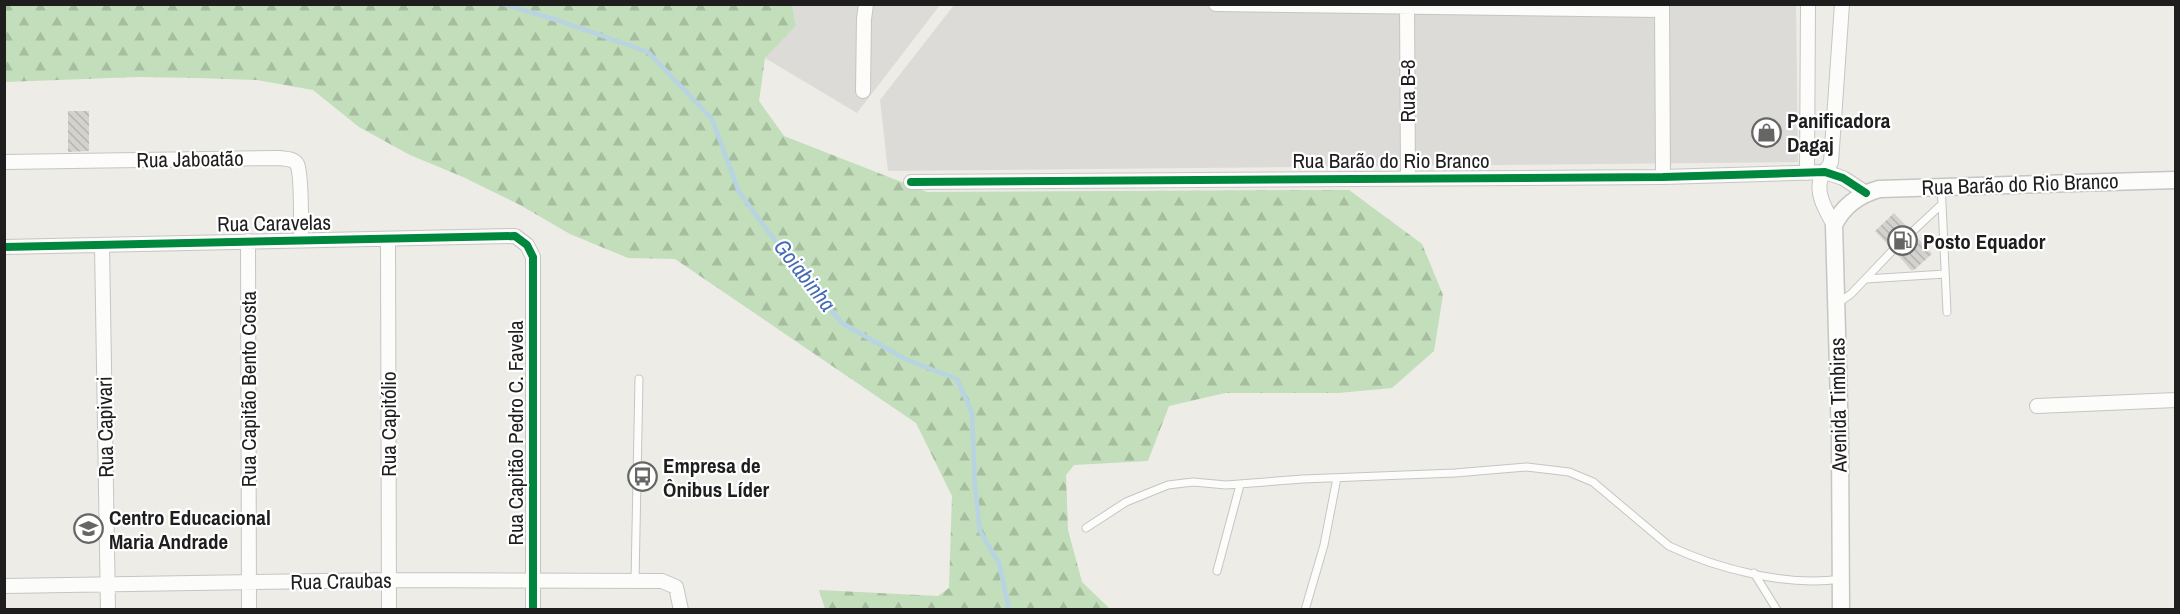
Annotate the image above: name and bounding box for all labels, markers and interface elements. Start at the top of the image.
street label: Rua B-8 [1393,59,1422,123]
place label: Panificadora Dagaj [1787,106,1891,159]
shop icon: Panificadora Dagaj [1750,116,1782,148]
street label: Rua Jaboatão [136,144,244,174]
street label: Rua Barão do Rio Branco [1292,146,1490,175]
street label: Rua Barão do Rio Branco [1921,166,2119,202]
street label: Rua Caravelas [217,208,331,238]
fuel station icon: Posto Equador [1886,225,1918,257]
place label: Posto Equador [1923,227,2046,256]
water label: Goiabinha [767,233,843,317]
street label: Rua Capitão Bento Costa [234,290,263,487]
street label: Rua Capitão Pedro C. Favela [501,320,530,546]
street label: Avenida Timbiras [1822,337,1854,474]
street label: Rua Capitólio [374,371,403,477]
street label: Rua Capivari [90,376,120,478]
place label: Empresa de Ônibus Líder [663,451,770,504]
bus stop icon: Empresa de Ônibus Líder [626,461,658,493]
place label: Centro Educacional Maria Andrade [109,503,271,556]
school or university icon: Centro Educacional Maria Andrade [72,513,104,545]
street label: Rua Craubas [290,566,392,596]

